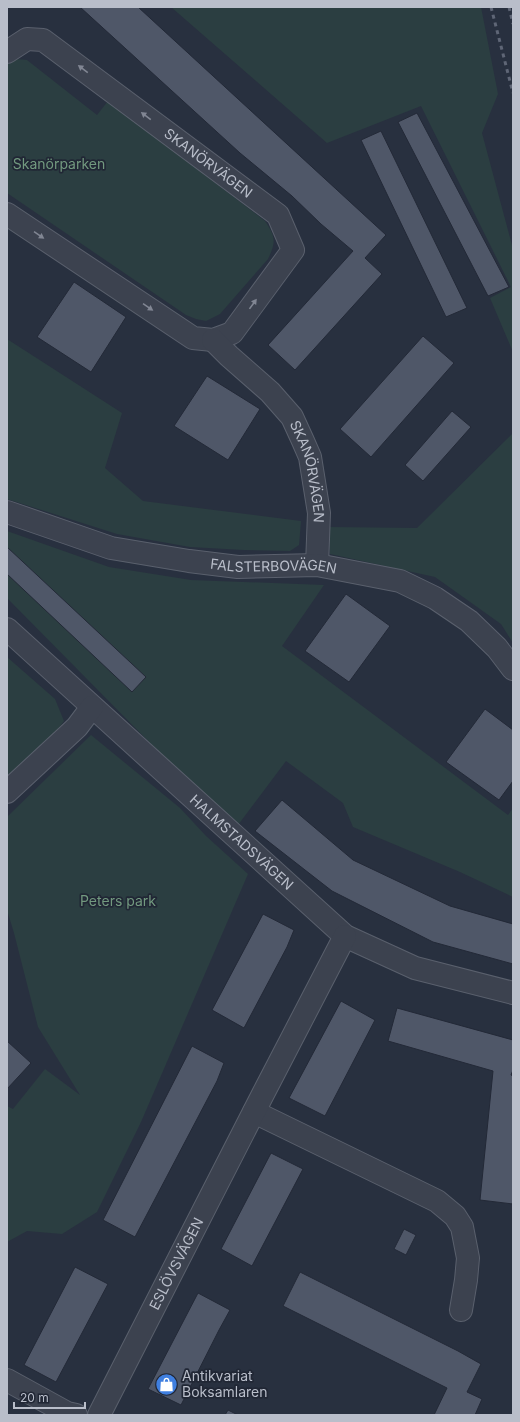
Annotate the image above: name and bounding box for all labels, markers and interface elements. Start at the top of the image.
one-way arrow [77,65,88,73]
one-way arrow [141,112,152,121]
street label: SKANÖRVÄGEN [161,124,256,201]
park label: Skanörparken [13,155,105,172]
one-way arrow [34,231,45,239]
one-way arrow [248,299,257,310]
one-way arrow [142,304,153,311]
street label: SKANÖRVÄGEN [287,418,328,523]
street label: FALSTERBOVÄGEN [209,555,338,577]
street label: HALMSTADSVÄGEN [187,791,297,893]
park label: Peters park [80,892,156,909]
street label: ESLÖVSVÄGEN [145,1214,206,1312]
place label: Antikvariat Boksamlaren [182,1367,267,1400]
shop icon: Antikvariat Boksamlaren [153,1371,179,1397]
scale bar [14,1384,85,1410]
text: 20 m [20,1390,49,1405]

